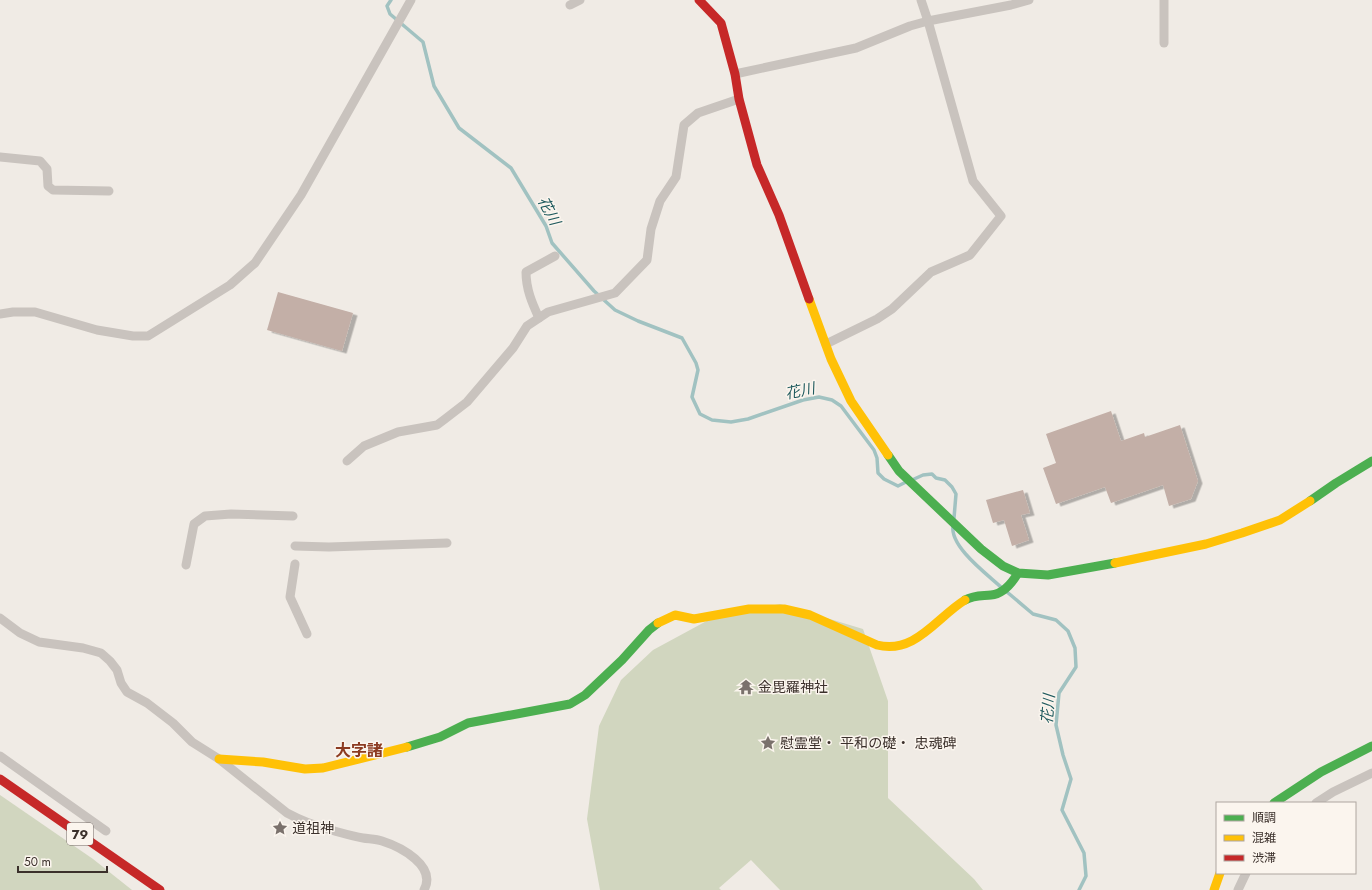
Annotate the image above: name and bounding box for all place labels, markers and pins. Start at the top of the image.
place label: 金毘羅神社 [758,677,828,697]
temple icon: 金毘羅神社 [737,678,755,696]
place label: 慰霊堂・ 平和の礎・ 忠魂碑 [780,733,956,753]
place icon: 慰霊堂・ 平和の礎・ 忠魂碑 [759,734,777,752]
place label: 道祖神 [292,818,334,838]
place icon: 道祖神 [271,819,289,837]

